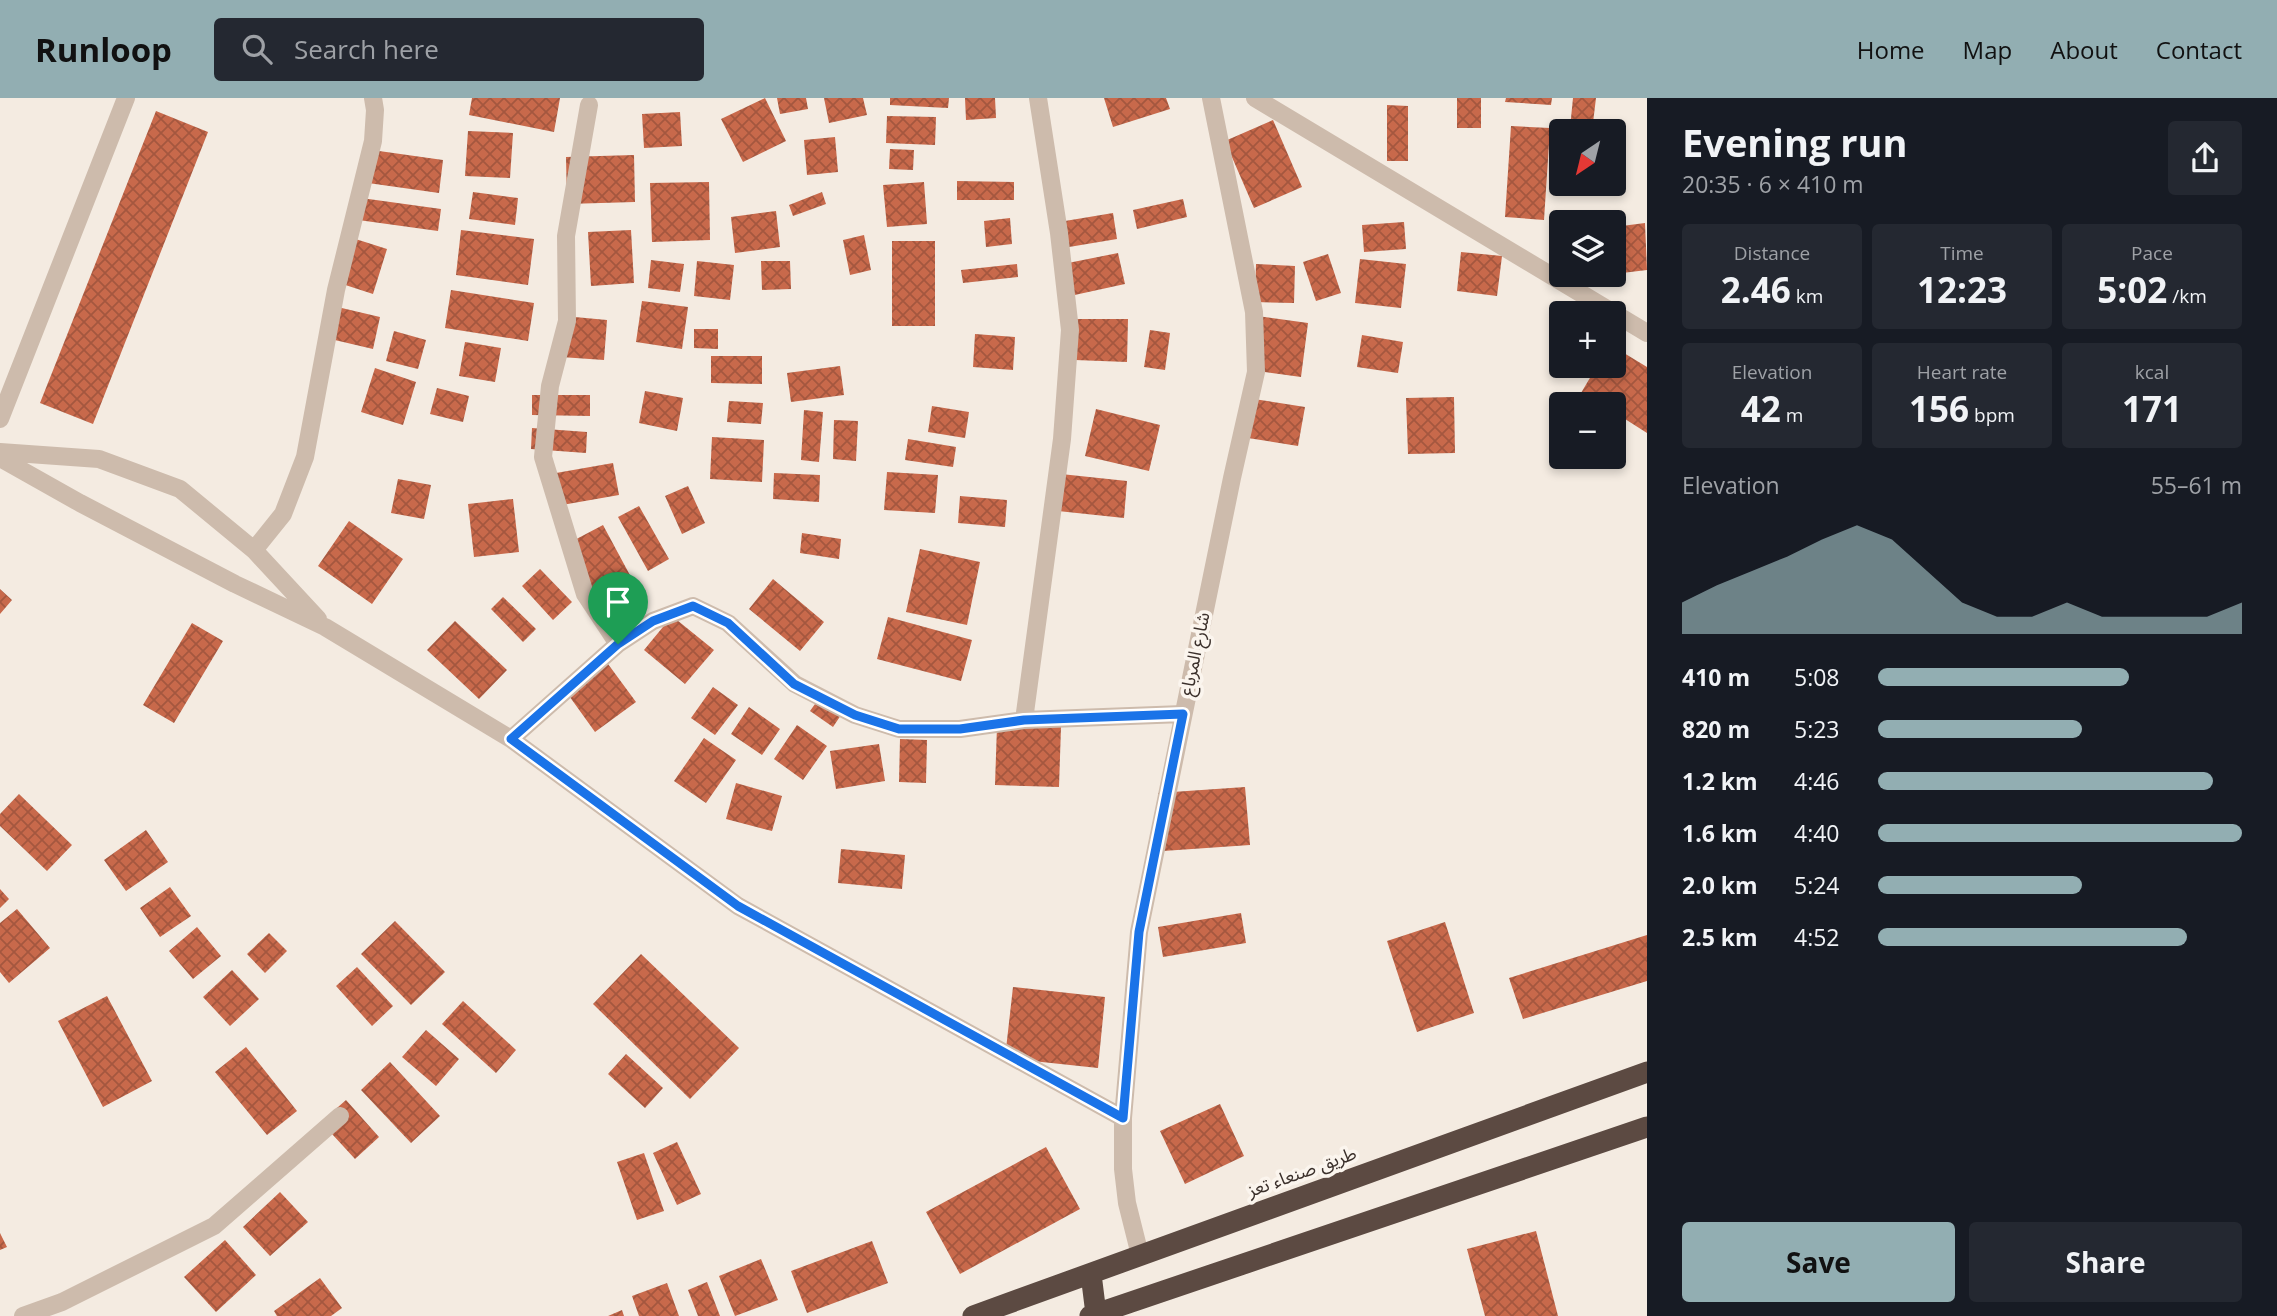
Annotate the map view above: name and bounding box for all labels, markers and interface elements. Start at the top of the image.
search box [214,18,704,81]
text: Runloop [35,27,172,72]
icon: search [238,30,276,68]
text: Search here [294,31,439,67]
text: Home [1857,33,1925,66]
text: Map [1963,33,2012,66]
text: About [2050,33,2118,66]
text: Contact [2156,33,2242,66]
text: Evening run [1682,116,1907,168]
north arrow [1549,119,1626,196]
map controls [1549,119,1626,469]
button: share [2168,121,2242,195]
text: 20:35 · 6 × 410 m [1682,168,1864,200]
button: layers [1549,210,1626,287]
text: Distance [1734,240,1810,266]
text: Time [1940,240,1984,266]
text: Pace [2131,240,2173,266]
text: 2.46 [1721,266,1791,313]
text: 12:23 [1917,266,2007,313]
text: 5:02 [2097,266,2167,313]
text: km [1791,283,1823,309]
text: /km [2167,283,2207,309]
button: + [1549,301,1626,378]
text: Elevation [1732,359,1812,385]
text: Heart rate [1917,359,2007,385]
text: kcal [2135,359,2169,385]
text: 42 [1741,385,1781,432]
text: 156 [1909,385,1969,432]
text: 171 [2122,385,2182,432]
button: − [1549,392,1626,469]
text: m [1781,402,1803,428]
text: bpm [1969,402,2015,428]
text: Elevation [1682,469,1780,501]
text: 55–61 m [2151,469,2242,501]
pin [588,572,648,644]
icon: arrive [599,583,637,621]
street label: شارع المرباع [1173,610,1218,698]
text: 410 m [1682,661,1750,693]
text: 5:08 [1794,661,1840,693]
text: 820 m [1682,713,1750,745]
text: 5:23 [1794,713,1840,745]
text: 1.2 km [1682,765,1758,797]
text: 4:46 [1794,765,1840,797]
text: 1.6 km [1682,817,1758,849]
text: 4:40 [1794,817,1840,849]
text: 2.0 km [1682,869,1758,901]
text: 5:24 [1794,869,1840,901]
text: 2.5 km [1682,921,1758,953]
text: 4:52 [1794,921,1840,953]
street label: طريق صنعاء تعز [1243,1140,1360,1202]
button: Save [1682,1222,1955,1302]
button: Share [1969,1222,2242,1302]

